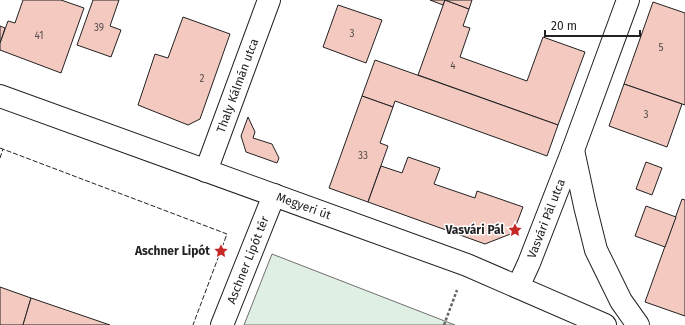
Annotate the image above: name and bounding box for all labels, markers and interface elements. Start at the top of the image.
scale bar [545,12,640,38]
text: 20 m [551,19,577,33]
house number: 39 [94,22,104,34]
house number: 3 [350,28,355,40]
house number: 41 [34,30,44,42]
street label: Thaly Kálmán utca [214,37,261,135]
house number: 5 [658,42,664,54]
house number: 4 [450,60,456,72]
house number: 2 [200,73,205,85]
house number: 3 [644,109,649,121]
house number: 33 [358,150,368,162]
street label: Vasvári Pál utca [524,177,568,260]
street label: Megyeri út [274,190,334,222]
street label: Aschner Lipót tér [224,214,272,306]
place icon: Vasvári Pál [507,222,523,238]
place label: Vasvári Pál [445,223,504,237]
place icon: Aschner Lipót [213,243,229,259]
place label: Aschner Lipót [134,244,210,258]

